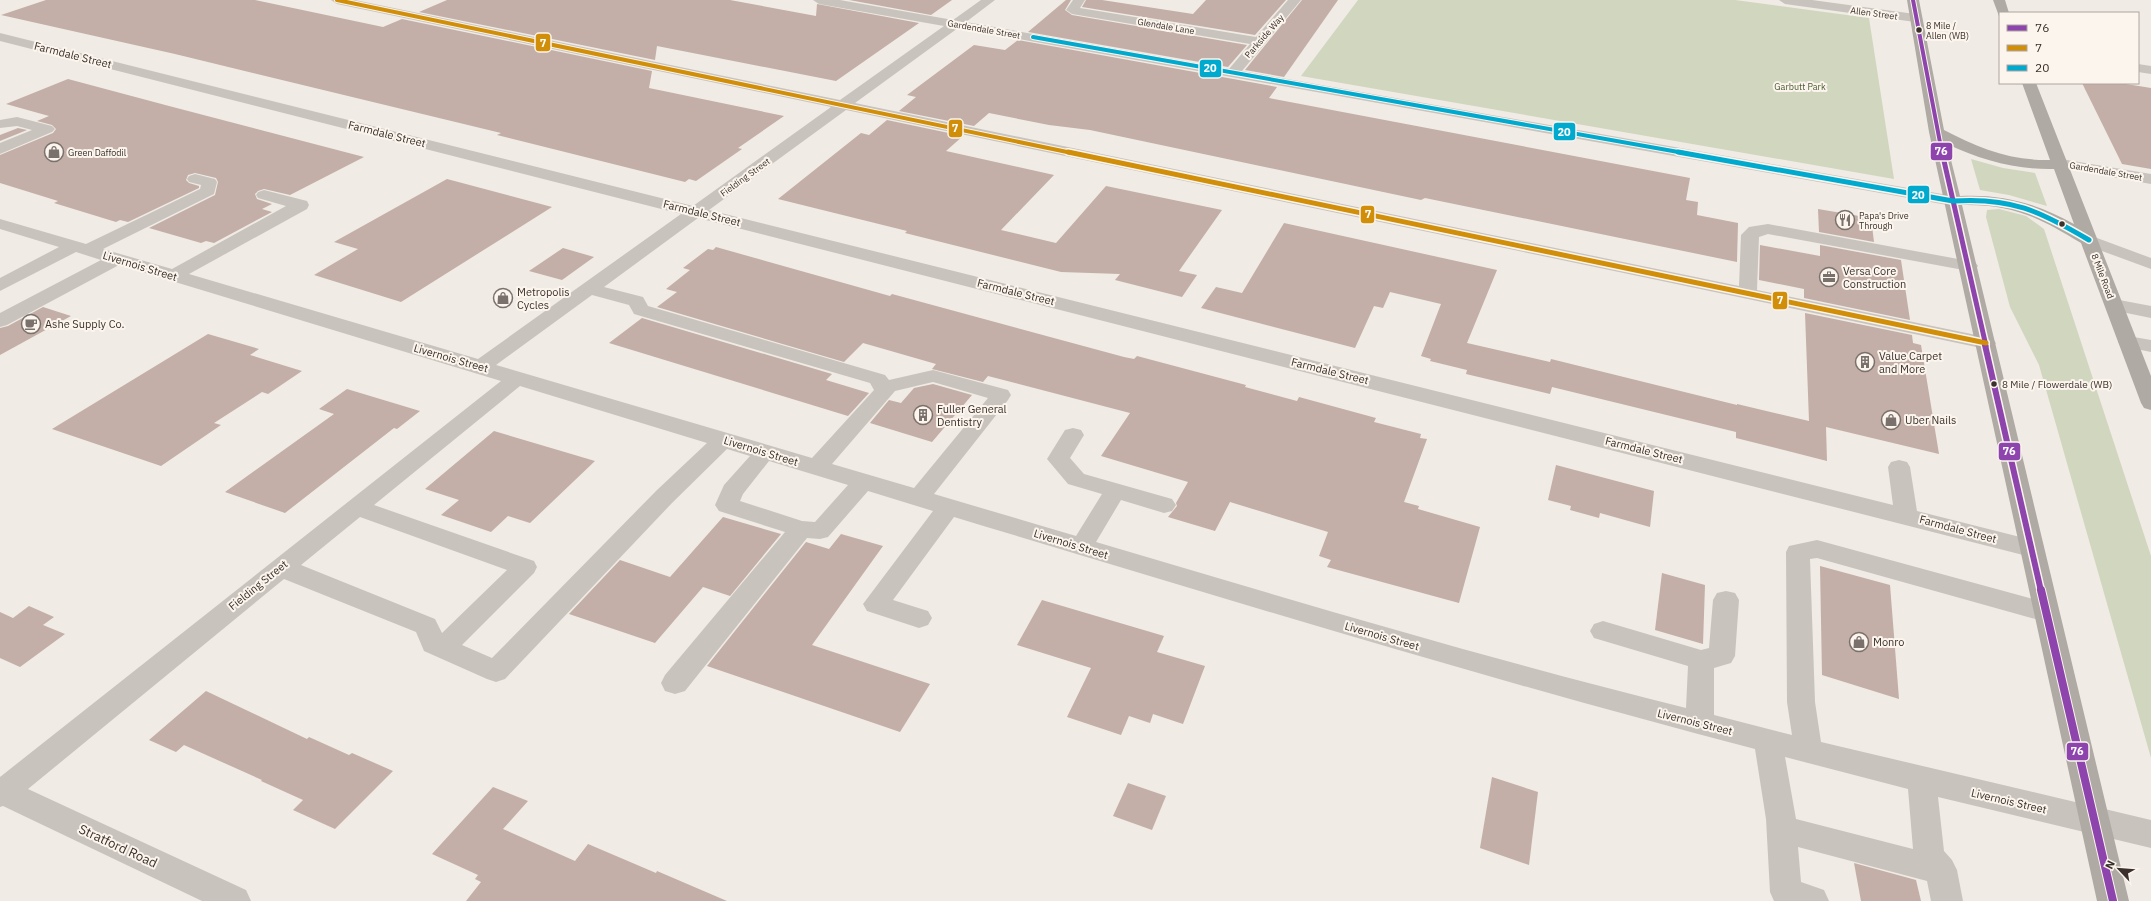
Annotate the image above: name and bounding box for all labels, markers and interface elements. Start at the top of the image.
street label: Allen Street [1850,4,1898,22]
street label: Parkside Way [1242,12,1286,60]
legend [1999,12,2139,84]
street label: Glendale Lane [1137,16,1195,36]
street label: Gardendale Street [947,17,1021,41]
place label: 8 Mile / Allen (WB) [1926,20,1969,41]
text: 76 [2035,20,2049,35]
marker: 8 Mile / Allen (WB) [1914,25,1924,35]
line badge: 7 [535,33,551,52]
text: 7 [540,36,547,50]
street label: Farmdale Street [33,39,113,71]
text: 7 [2035,40,2042,55]
line badge: 20 [1199,59,1222,78]
text: 20 [2035,60,2049,75]
text: 20 [1203,61,1217,75]
park label: Garbutt Park [1774,81,1826,92]
street label: Farmdale Street [347,118,427,150]
line badge: 7 [948,119,963,138]
text: 7 [952,121,959,135]
line badge: 20 [1553,122,1576,141]
text: 20 [1557,125,1571,139]
shop icon: Green Daffodil [43,141,65,163]
line badge: 76 [1930,142,1953,161]
text: 76 [1934,144,1948,158]
place label: Green Daffodil [68,147,127,158]
street label: Fielding Street [718,155,772,199]
street label: Gardendale Street [2069,159,2143,183]
line badge: 20 [1907,185,1930,204]
text: 20 [1911,188,1925,202]
street label: Farmdale Street [662,197,742,229]
line badge: 7 [1360,205,1375,224]
text: 7 [1365,207,1372,221]
restaurant icon: Papa's Drive Through [1834,209,1856,231]
place label: Papa's Drive Through [1859,210,1909,231]
unlabelled marker [2057,219,2067,229]
street label: Livernois Street [101,248,179,284]
street label: 8 Mile Road [2089,252,2117,300]
place label: Versa Core Construction [1843,264,1906,291]
office icon: Versa Core Construction [1818,266,1840,288]
street label: Farmdale Street [976,276,1056,308]
place label: Metropolis Cycles [517,285,570,312]
shop icon: Metropolis Cycles [492,287,514,309]
line badge: 7 [1772,291,1788,310]
text: 7 [1777,293,1784,307]
cafe icon: Ashe Supply Co. [20,313,42,335]
place label: Ashe Supply Co. [45,317,124,331]
street label: Livernois Street [412,341,490,375]
place label: Value Carpet and More [1879,349,1942,376]
building icon: Value Carpet and More [1854,351,1876,373]
street label: Farmdale Street [1290,355,1370,387]
place label: 8 Mile / Flowerdale (WB) [2002,378,2112,391]
marker: 8 Mile / Flowerdale (WB) [1989,379,1999,389]
place label: Fuller General Dentistry [937,402,1007,429]
building icon: Fuller General Dentistry [912,404,934,426]
shop icon: Uber Nails [1880,409,1902,431]
place label: Uber Nails [1905,413,1956,427]
street label: Livernois Street [722,433,800,469]
street label: Farmdale Street [1604,434,1684,466]
line badge: 76 [1998,442,2021,461]
text: 76 [2002,444,2016,458]
street label: Farmdale Street [1918,512,1998,546]
street label: Livernois Street [1032,526,1110,562]
street label: Fielding Street [226,557,290,613]
street label: Livernois Street [1343,619,1421,653]
shop icon: Monro [1848,631,1870,653]
place label: Monro [1873,635,1904,649]
street label: Livernois Street [1656,706,1734,738]
line badge: 76 [2066,742,2089,761]
text: 76 [2070,744,2084,758]
street label: Livernois Street [1970,786,2048,817]
street label: Stratford Road [76,820,160,872]
north arrow [2099,849,2139,889]
text: N [2102,858,2118,871]

